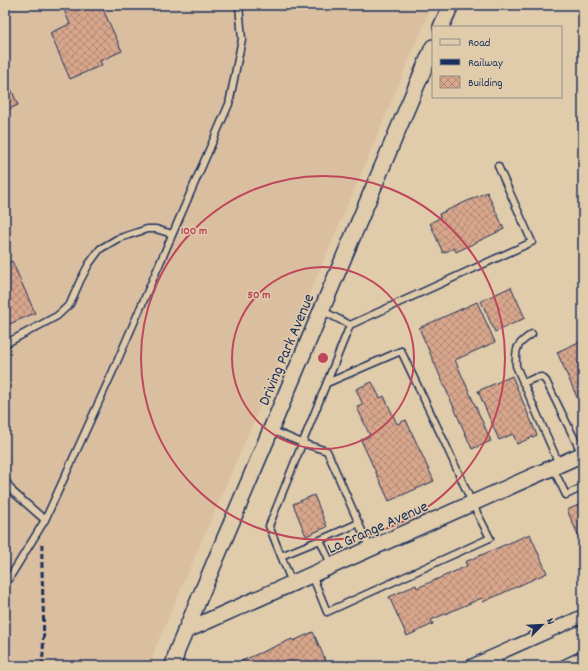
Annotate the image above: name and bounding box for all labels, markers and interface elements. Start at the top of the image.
legend [432,26,562,98]
text: Road [468,35,490,52]
text: Railway [468,55,504,72]
text: Building [468,75,503,92]
text: 100 m [181,223,207,240]
text: 50 m [247,287,271,304]
street label: Driving Park Avenue [253,290,321,409]
centre of rings [316,351,330,365]
street label: La Grange Avenue [324,496,432,561]
north arrow [522,605,562,645]
text: N [541,616,558,628]

